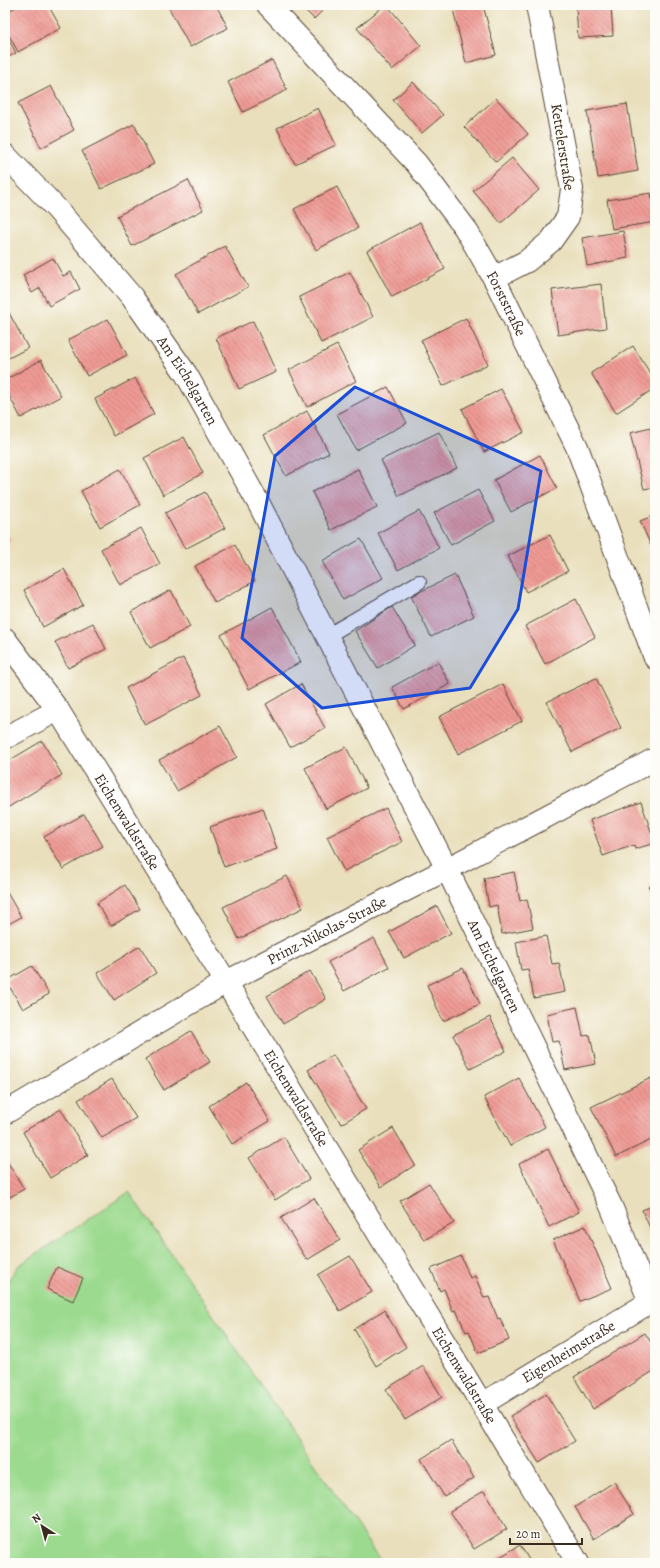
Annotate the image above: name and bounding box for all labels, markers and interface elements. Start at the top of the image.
street label: Kettelerstraße [546,102,580,192]
street label: Forststraße [482,267,531,340]
street label: Am Eichelgarten [152,331,223,429]
street label: Eichenwaldstraße [90,770,165,874]
street label: Prinz-Nikolas-Straße [264,892,390,969]
street label: Am Eichelgarten [463,915,525,1016]
street label: Eichenwaldstraße [259,1046,334,1151]
street label: Eigenheimstraße [518,1315,619,1388]
street label: Eichenwaldstraße [427,1323,501,1428]
north arrow [22,1506,62,1546]
text: N [29,1510,44,1527]
scale bar [510,1520,582,1546]
text: 20 m [516,1526,540,1542]

